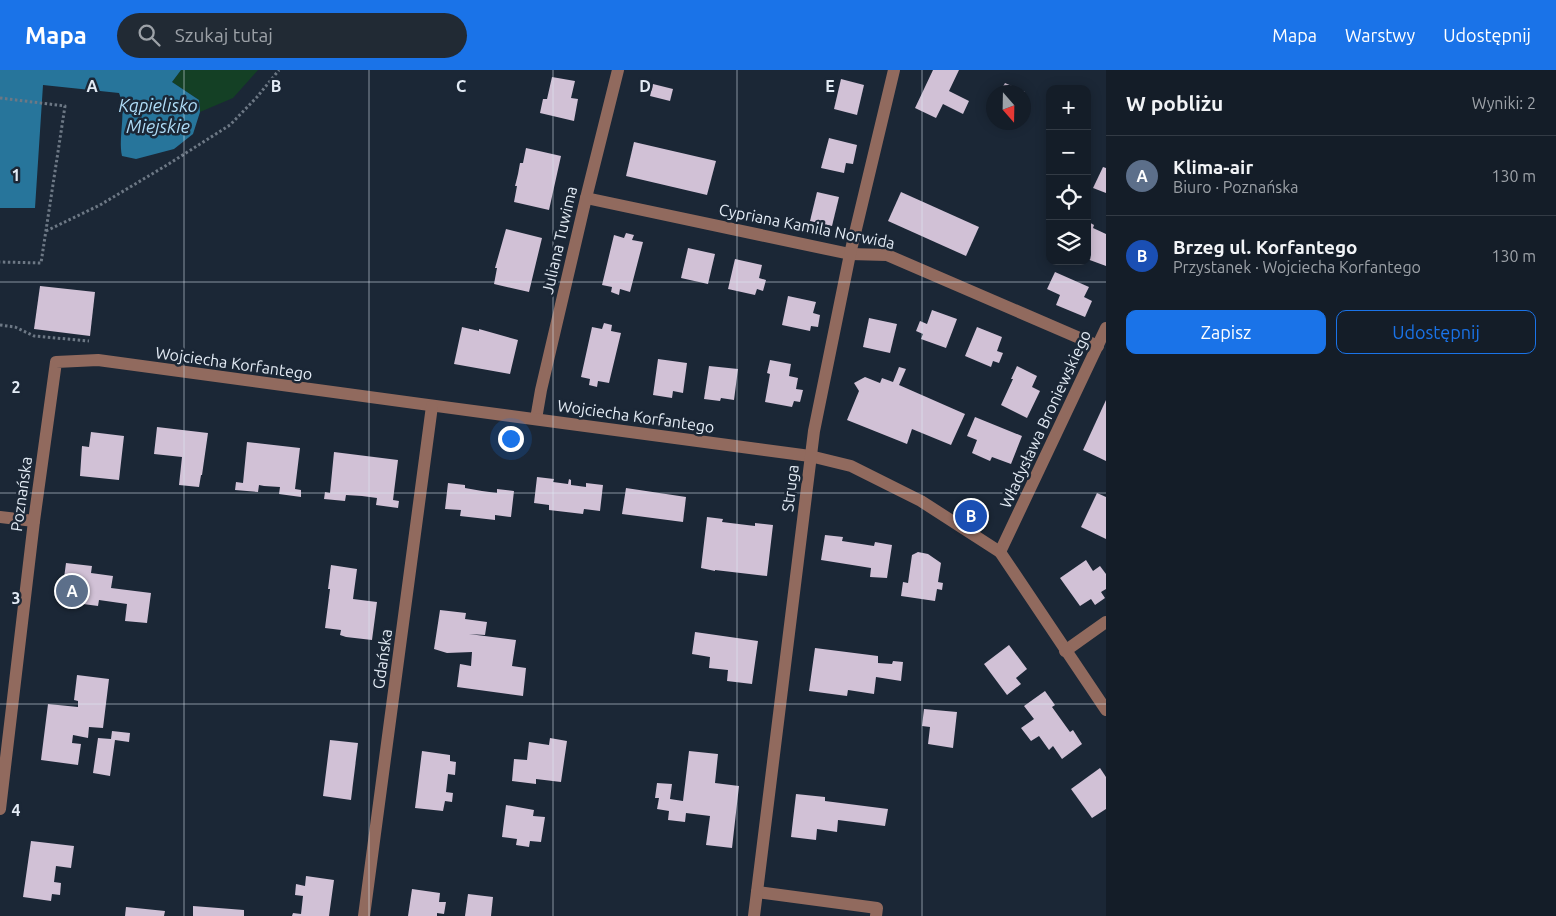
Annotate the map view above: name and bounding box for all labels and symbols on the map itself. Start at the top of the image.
text: A [86,77,98,95]
text: B [271,77,281,95]
text: C [456,77,466,95]
text: D [639,77,651,95]
text: E [825,77,835,95]
north arrow [986,85,1031,130]
water label: Kąpielisko Miejskie [118,95,198,136]
text: 1 [11,166,21,184]
street label: Juliana Tuwima [538,184,580,296]
street label: Cypriana Kamila Norwida [717,200,897,252]
street label: Władysława Broniewskiego [996,327,1094,511]
street label: Wojciecha Korfantego [154,343,314,383]
text: 2 [11,378,21,396]
street label: Wojciecha Korfantego [556,396,716,436]
your location [498,426,524,452]
street label: Poznańska [7,455,35,533]
street label: Struga [778,463,802,513]
pin: B [955,497,987,535]
pin: A [56,572,88,610]
text: 3 [11,589,21,607]
street label: Gdańska [369,628,395,690]
text: 4 [11,801,21,819]

